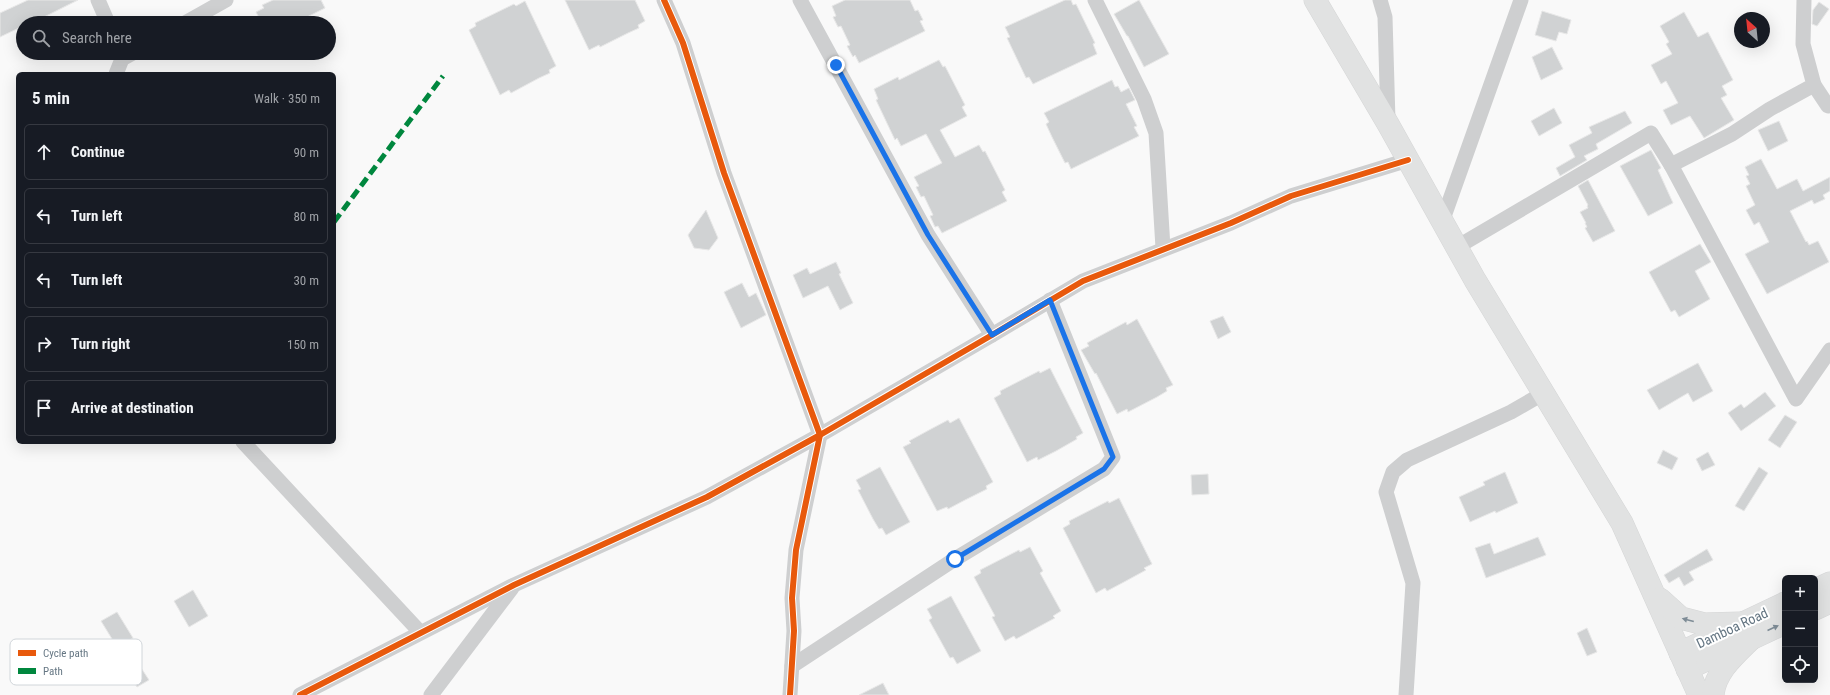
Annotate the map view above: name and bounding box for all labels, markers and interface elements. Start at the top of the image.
north arrow [1734,12,1770,48]
search box [16,16,336,60]
icon: search [30,27,52,49]
text: Search here [62,29,132,47]
route end [827,56,845,74]
text: 5 min [32,88,70,108]
text: Walk · 350 m [254,91,320,106]
icon: ahead [33,141,55,163]
text: Continue [71,143,125,161]
text: 90 m [293,145,319,160]
icon: left [33,205,55,227]
text: Turn left [71,207,122,225]
text: 80 m [293,209,319,224]
icon: left [33,269,55,291]
text: Turn left [71,271,122,289]
text: 30 m [293,273,319,288]
icon: right [33,333,55,355]
text: Turn right [71,335,130,353]
text: 150 m [287,337,319,352]
icon: arrive [33,397,55,419]
text: Arrive at destination [71,399,194,417]
route start [946,550,964,568]
map controls [1782,575,1818,683]
button: + [1782,575,1818,611]
street label: Damboa Road [1694,604,1770,652]
button: − [1782,611,1818,647]
one-way arrow [1682,617,1694,623]
one-way arrow [1768,625,1779,631]
legend [10,639,142,685]
text: Cycle path [43,647,88,660]
button: locate [1782,647,1818,683]
text: Path [43,665,63,678]

